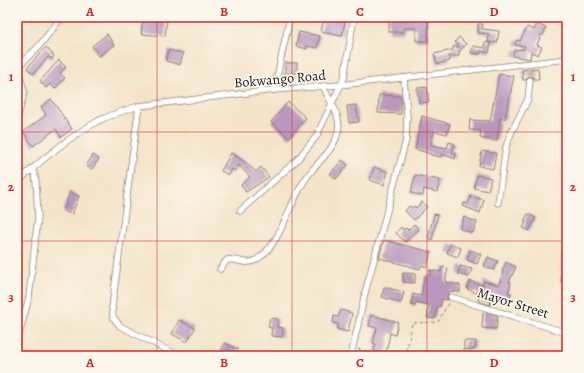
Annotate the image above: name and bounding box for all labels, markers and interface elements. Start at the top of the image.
text: A [85,3,95,20]
text: B [220,3,228,20]
text: C [356,3,364,20]
text: D [489,3,499,20]
street label: Bokwango Road [233,65,327,92]
text: 1 [9,68,14,85]
text: 1 [571,68,576,85]
text: 2 [8,178,15,195]
text: 2 [570,178,577,195]
street label: Mayor Street [475,283,551,323]
text: 3 [8,288,14,305]
text: 3 [570,288,576,305]
text: A [85,354,95,371]
text: B [220,354,228,371]
text: C [356,354,364,371]
text: D [489,354,499,371]

